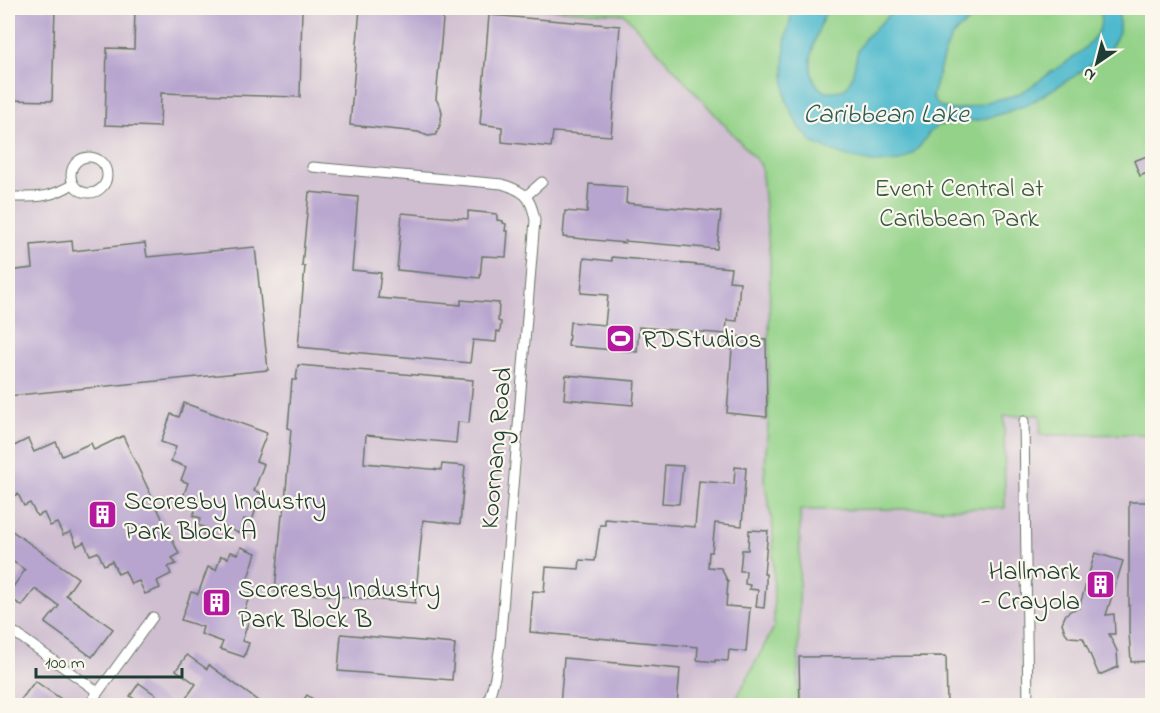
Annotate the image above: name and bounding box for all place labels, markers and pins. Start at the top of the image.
sports icon: RDStudios [605,322,637,354]
place label: RDStudios [642,322,762,360]
place label: Scoresby Industry Park Block A [124,484,326,552]
building icon: Scoresby Industry Park Block A [87,499,119,531]
place label: Hallmark - Crayola [981,554,1081,622]
building icon: Hallmark - Crayola [1085,569,1117,601]
place label: Scoresby Industry Park Block B [238,572,440,640]
building icon: Scoresby Industry Park Block B [201,587,233,619]

